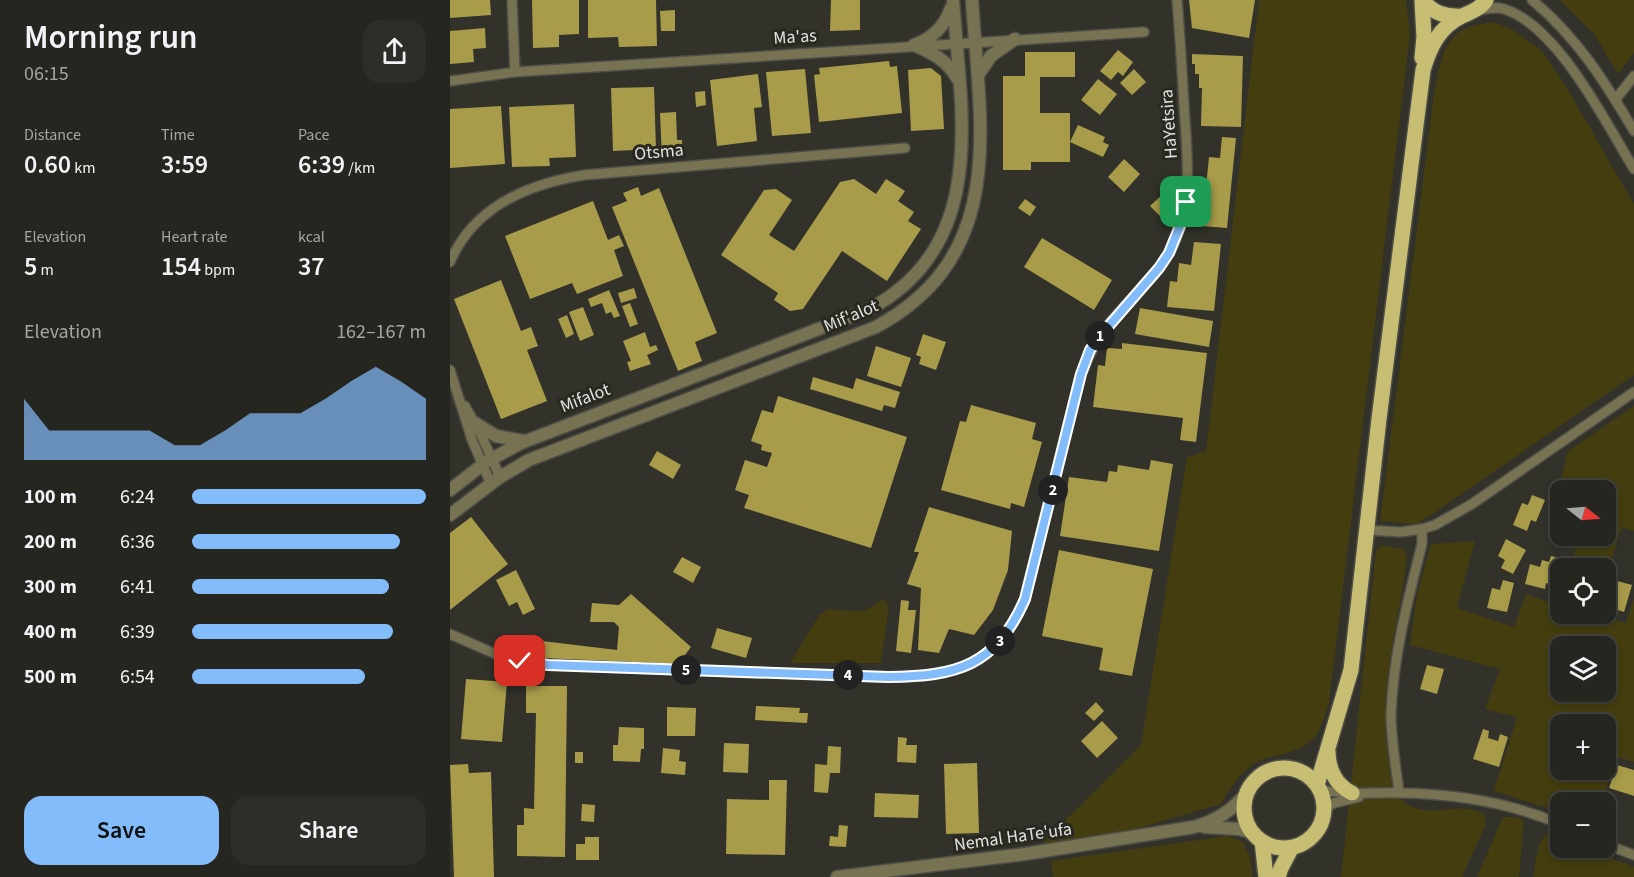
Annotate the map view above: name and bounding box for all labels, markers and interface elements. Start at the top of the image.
text: Morning run [24,14,198,61]
button: share [363,20,426,83]
street label: Ma'as [773,23,817,51]
text: 06:15 [24,60,69,88]
street label: HaYetsira [1154,88,1184,160]
text: Distance [24,124,81,146]
text: Time [161,124,195,146]
text: Pace [298,124,329,146]
street label: Otsma [633,137,685,167]
text: 0.60 [24,146,71,183]
text: 3:59 [161,146,208,183]
text: 6:39 [298,146,345,183]
text: km [71,157,96,179]
text: /km [345,157,375,179]
pin [1160,176,1211,227]
icon: arrive [1169,185,1202,218]
text: Elevation [24,226,86,248]
text: Heart rate [161,226,228,248]
text: kcal [298,226,325,248]
text: 5 [24,248,37,285]
text: 154 [161,248,201,285]
text: 37 [298,248,325,285]
text: m [37,259,54,281]
text: bpm [201,259,235,281]
street label: Mif'alot [820,293,882,339]
text: Elevation [24,318,102,346]
text: 162–167 m [336,318,426,346]
pin: 1 [1085,321,1115,351]
text: 1 [1096,325,1104,347]
street label: Mifalot [556,377,614,419]
pin: 2 [1038,475,1068,505]
text: 2 [1049,479,1057,501]
north arrow [1550,480,1616,546]
map controls [1550,480,1616,858]
text: 100 m [24,483,77,511]
text: 6:24 [120,483,155,511]
text: 200 m [24,528,77,556]
text: 6:36 [120,528,155,556]
button: locate [1550,558,1616,624]
text: 300 m [24,573,77,601]
text: 6:41 [120,573,155,601]
text: 400 m [24,618,77,646]
text: 6:39 [120,618,155,646]
pin: 3 [985,626,1015,656]
text: 3 [996,630,1004,652]
pin [494,635,545,686]
button: layers [1550,636,1616,702]
icon: check [503,644,536,677]
pin: 5 [671,655,701,685]
text: 5 [682,659,690,681]
pin: 4 [833,660,863,690]
text: 500 m [24,663,77,691]
text: 6:54 [120,663,155,691]
text: 4 [844,664,852,686]
button: + [1550,714,1616,780]
button: − [1550,792,1616,858]
button: Save [24,796,219,865]
button: Share [231,796,426,865]
street label: Nemal HaTe'ufa [952,816,1074,858]

